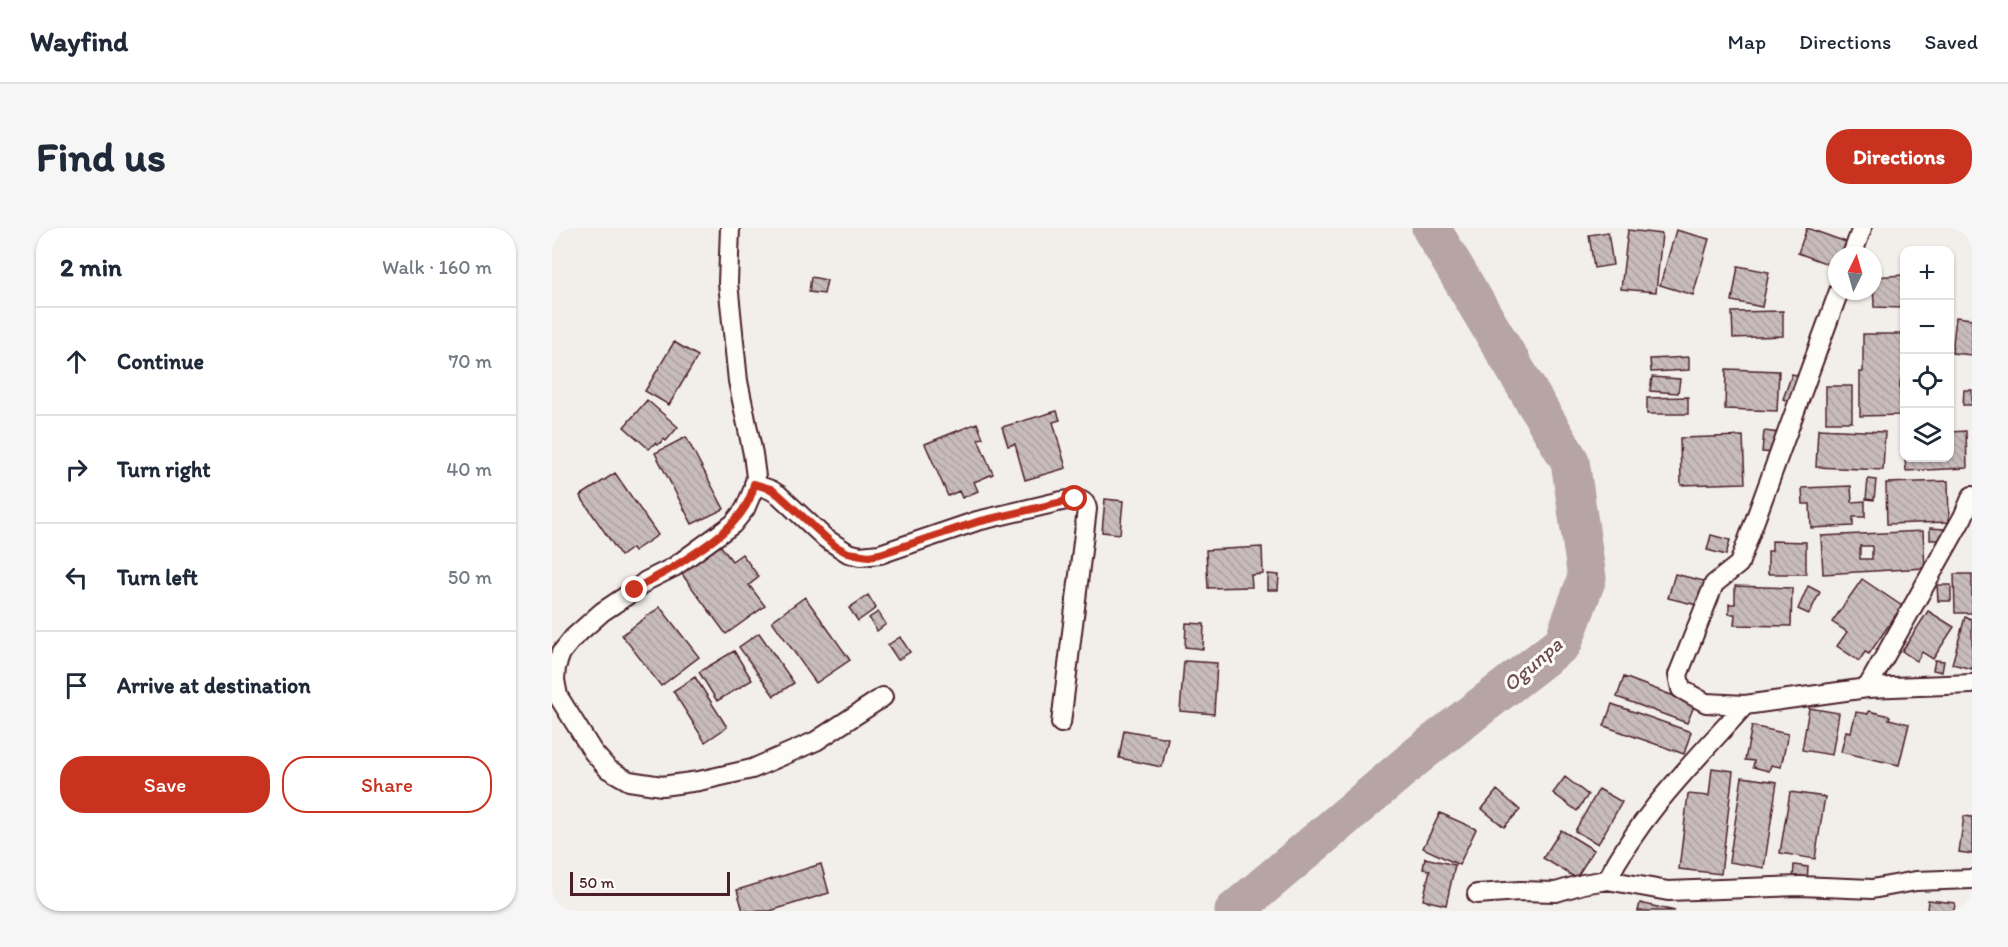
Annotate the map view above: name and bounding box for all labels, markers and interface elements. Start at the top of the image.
text: Wayfind [30,24,128,58]
text: Map [1728,29,1766,54]
text: Directions [1799,29,1891,54]
text: Saved [1924,29,1978,54]
button: Directions [1826,129,1972,184]
text: Find us [36,131,166,182]
north arrow [1828,246,1882,300]
map controls [1900,246,1954,462]
button: + [1900,246,1954,300]
text: 2 min [60,251,122,283]
text: Walk · 160 m [382,255,492,279]
button: − [1900,300,1954,354]
icon: ahead [60,345,93,378]
text: Continue [117,348,204,375]
text: 70 m [448,349,492,373]
button: locate [1900,354,1954,408]
button: layers [1900,408,1954,462]
icon: right [60,453,93,486]
text: Turn right [117,456,211,483]
text: 40 m [446,457,492,481]
route start [1061,485,1087,511]
icon: left [60,561,93,594]
text: Turn left [117,564,198,591]
text: 50 m [448,565,492,589]
route end [621,576,647,602]
water label: Ogunpa [1497,631,1567,696]
icon: arrive [60,669,93,702]
text: Arrive at destination [117,672,311,699]
button: Save [60,756,270,813]
button: Share [282,756,492,813]
scale bar [570,869,730,896]
text: 50 m [579,873,614,892]

